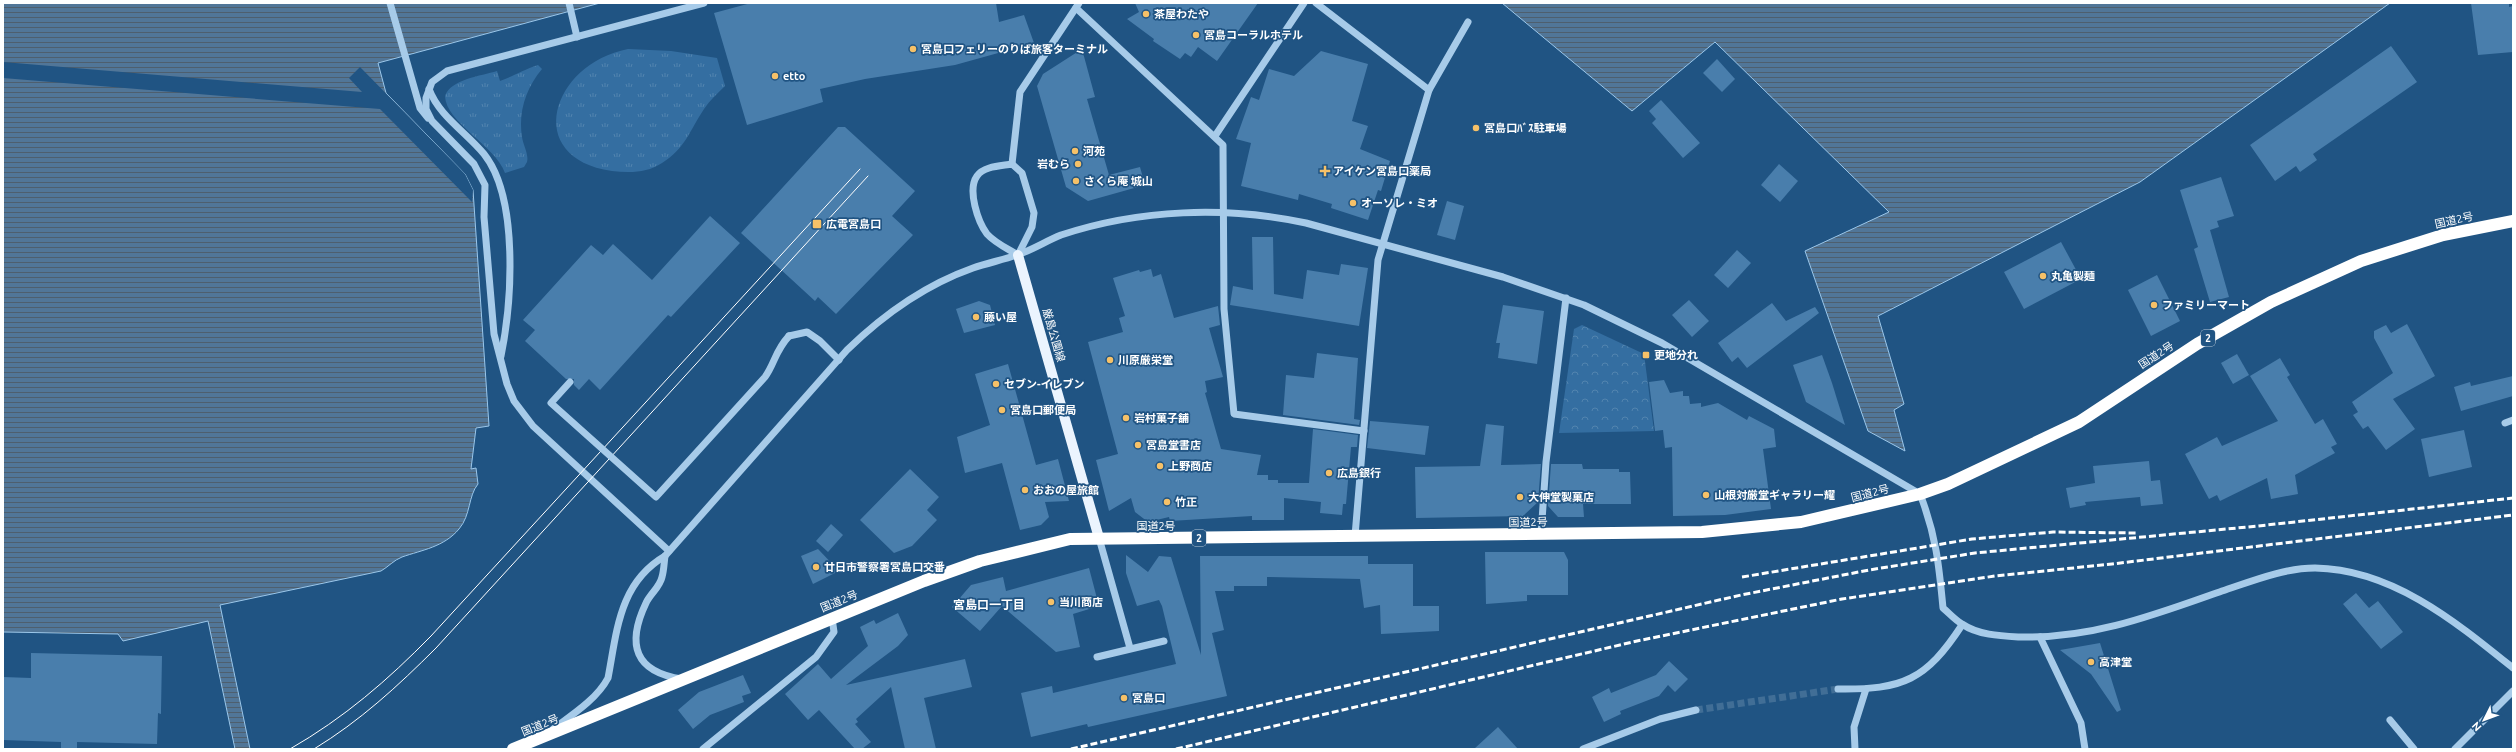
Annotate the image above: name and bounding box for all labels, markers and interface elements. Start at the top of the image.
place label: 茶屋わたや [1154,8,1209,20]
marker: 茶屋わたや [1141,9,1151,19]
place label: 宮島コーラルホテル [1204,29,1303,41]
marker: 宮島コーラルホテル [1191,30,1201,40]
place label: 宮島口フェリーのりば旅客ターミナル [921,43,1108,55]
marker: 宮島口フェリーのりば旅客ターミナル [908,44,918,54]
place label: etto [783,70,806,82]
marker: etto [770,71,780,81]
place label: 宮島口ﾊﾞｽ駐車場 [1484,122,1567,134]
marker: 宮島口ﾊﾞｽ駐車場 [1471,123,1481,133]
place label: 河苑 [1083,145,1105,157]
marker: 河苑 [1070,146,1080,156]
place label: 岩むら [1037,158,1070,170]
marker: 岩むら [1073,159,1083,169]
place label: アイケン宮島口薬局 [1333,165,1431,177]
marker: アイケン宮島口薬局 [1320,166,1330,176]
place label: さくら庵 城山 [1084,175,1153,187]
marker: さくら庵 城山 [1071,176,1081,186]
place label: オーソレ・ミオ [1361,197,1438,209]
marker: オーソレ・ミオ [1348,198,1358,208]
street label: 国道2号 [2434,210,2474,230]
marker: 広電宮島口 [811,218,823,230]
place label: 広電宮島口 [826,218,881,230]
place label: 丸亀製麺 [2051,270,2095,282]
marker: 丸亀製麺 [2038,271,2048,281]
place label: ファミリーマート [2162,299,2250,311]
marker: ファミリーマート [2149,300,2159,310]
street label: 厳島公園線 [1041,307,1067,363]
place label: 藤い屋 [984,311,1017,323]
marker: 藤い屋 [971,312,981,322]
road number: 2 [2201,330,2215,346]
street label: 国道2号 [2136,339,2176,371]
place label: 更地分れ [1654,349,1698,361]
marker: 更地分れ [1641,350,1651,360]
place label: 川原厳栄堂 [1118,354,1173,366]
marker: 川原厳栄堂 [1105,355,1115,365]
place label: セブン-イレブン [1004,378,1085,390]
marker: セブン-イレブン [991,379,1001,389]
place label: 宮島口郵便局 [1010,404,1076,416]
marker: 宮島口郵便局 [997,405,1007,415]
place label: 岩村菓子舗 [1134,412,1189,424]
marker: 岩村菓子舗 [1121,413,1131,423]
place label: 宮島堂書店 [1146,439,1201,451]
marker: 宮島堂書店 [1133,440,1143,450]
place label: 上野商店 [1168,460,1212,472]
marker: 上野商店 [1155,461,1165,471]
place label: 広島銀行 [1337,467,1381,479]
marker: 広島銀行 [1324,468,1334,478]
street label: 国道2号 [1850,482,1890,504]
place label: おおの屋旅館 [1033,484,1099,496]
marker: おおの屋旅館 [1020,485,1030,495]
place label: 山根対厳堂ギャラリー耀 [1714,489,1835,501]
marker: 山根対厳堂ギャラリー耀 [1701,490,1711,500]
place label: 大伸堂製菓店 [1528,491,1594,503]
marker: 大伸堂製菓店 [1515,492,1525,502]
place label: 竹正 [1175,496,1197,508]
marker: 竹正 [1162,497,1172,507]
street label: 国道2号 [1508,516,1548,528]
street label: 国道2号 [1136,520,1176,532]
road number: 2 [1192,530,1206,546]
place label: 廿日市警察署宮島口交番 [824,561,945,573]
marker: 廿日市警察署宮島口交番 [811,562,821,572]
street label: 国道2号 [819,588,859,614]
place label: 当川商店 [1059,596,1103,608]
marker: 当川商店 [1046,597,1056,607]
district label: 宮島口一丁目 [953,598,1025,611]
place label: 高津堂 [2099,656,2132,668]
marker: 高津堂 [2086,657,2096,667]
place label: 宮島口 [1132,692,1165,704]
marker: 宮島口 [1119,693,1129,703]
north arrow [2464,700,2504,740]
street label: 国道2号 [520,712,560,738]
text: N [2469,720,2484,734]

